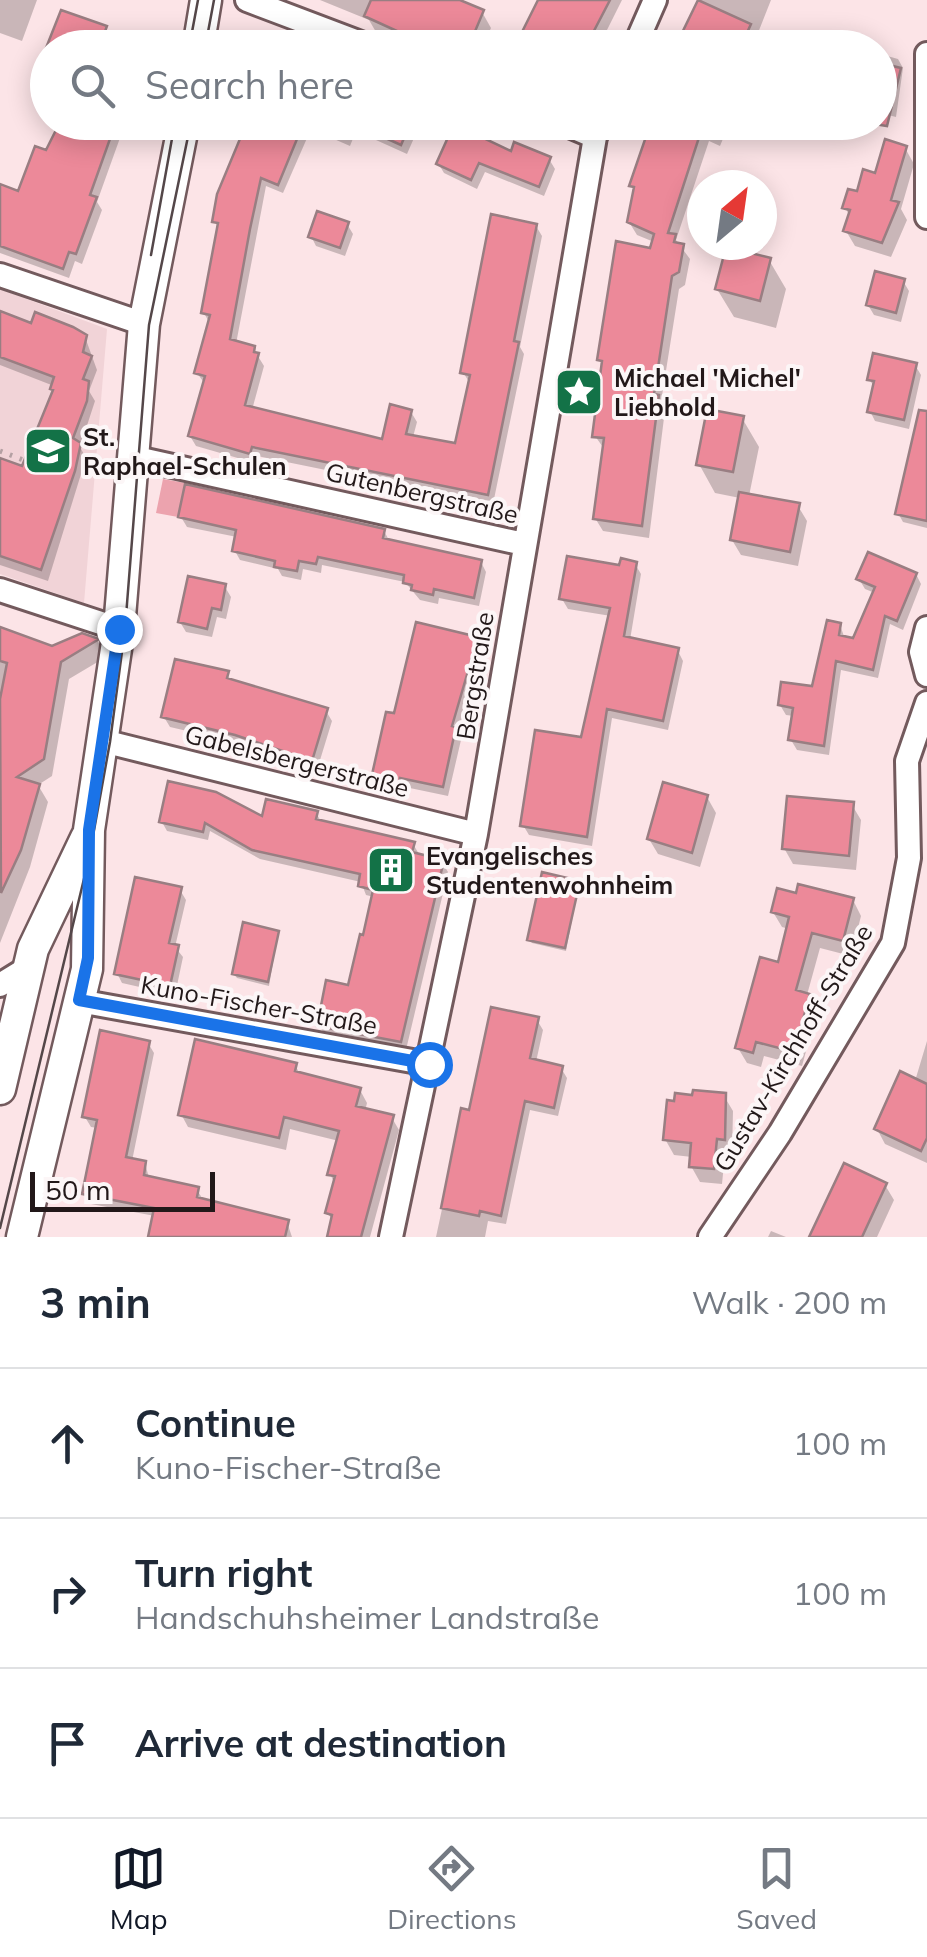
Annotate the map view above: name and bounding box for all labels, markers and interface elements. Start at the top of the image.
search box [30,30,897,140]
icon: search [65,58,120,113]
text: Search here [145,61,354,109]
north arrow [687,170,777,260]
place label: Michael 'Michel' Liebhold [614,362,801,422]
place icon: Michael 'Michel' Liebhold [553,366,605,418]
place label: St. Raphael-Schulen [83,421,287,481]
school or university icon: St. Raphael-Schulen [22,425,74,477]
street label: Gutenbergstraße [323,455,521,530]
route end [97,607,143,653]
street label: Bergstraße [449,610,500,742]
street label: Gabelsbergerstraße [182,718,412,803]
place label: Evangelisches Studentenwohnheim [426,840,673,900]
building icon: Evangelisches Studentenwohnheim [365,844,417,896]
street label: Gustav-Kirchhoff-Straße [706,919,879,1177]
street label: Kuno-Fischer-Straße [138,968,380,1041]
route start [407,1042,453,1088]
scale bar [30,1167,215,1212]
text: 50 m [45,1172,111,1207]
text: 3 min [40,1276,151,1329]
text: Walk · 200 m [692,1282,887,1322]
text: Continue [135,1399,296,1447]
icon: ahead [40,1416,95,1471]
text: 100 m [793,1423,887,1463]
text: Kuno-Fischer-Straße [135,1447,441,1487]
text: Turn right [135,1549,312,1597]
icon: right [40,1566,95,1621]
text: 100 m [793,1573,887,1613]
text: Handschuhsheimer Landstraße [135,1597,599,1637]
icon: arrive [40,1716,95,1771]
text: Arrive at destination [135,1719,507,1767]
tab: Map [110,1841,167,1936]
tab: Directions [387,1841,517,1936]
tab: Saved [736,1841,817,1936]

